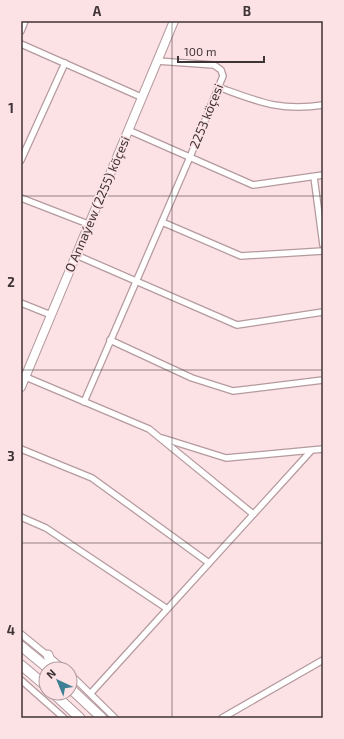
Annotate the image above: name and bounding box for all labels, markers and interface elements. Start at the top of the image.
text: A [93,3,102,19]
text: B [243,3,251,19]
scale bar [178,38,264,64]
text: 100 m [184,44,216,58]
street label: 2253 köçesi [186,81,227,151]
text: 1 [8,100,14,116]
street label: O Annaýew (2255) köçesi [61,134,134,275]
text: 2 [7,274,15,290]
text: 3 [7,448,15,464]
text: 4 [7,622,15,638]
north arrow [38,661,78,701]
text: N [43,666,58,681]

